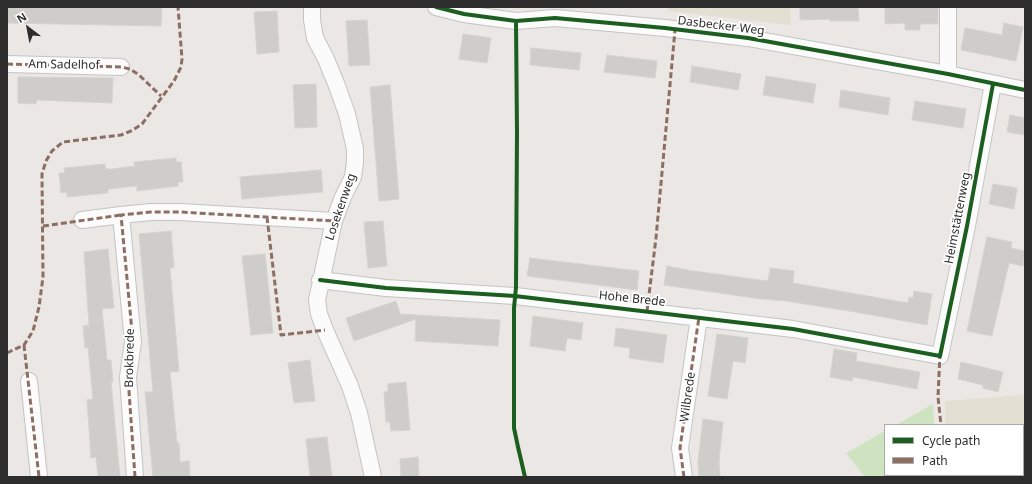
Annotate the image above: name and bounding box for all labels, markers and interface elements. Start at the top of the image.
north arrow [8,8,48,48]
text: N [14,9,29,26]
street label: Dasbecker Weg [677,14,765,38]
street label: Am Sadelhof [28,57,100,73]
street label: Losekenweg [323,171,359,243]
street label: Heimstättenweg [942,171,974,265]
street label: Hohe Brede [598,288,666,310]
street label: Brokbrede [122,328,138,388]
street label: Wilbrede [677,371,699,423]
legend [884,424,1024,476]
text: Cycle path [922,432,980,449]
text: Path [922,452,948,469]

